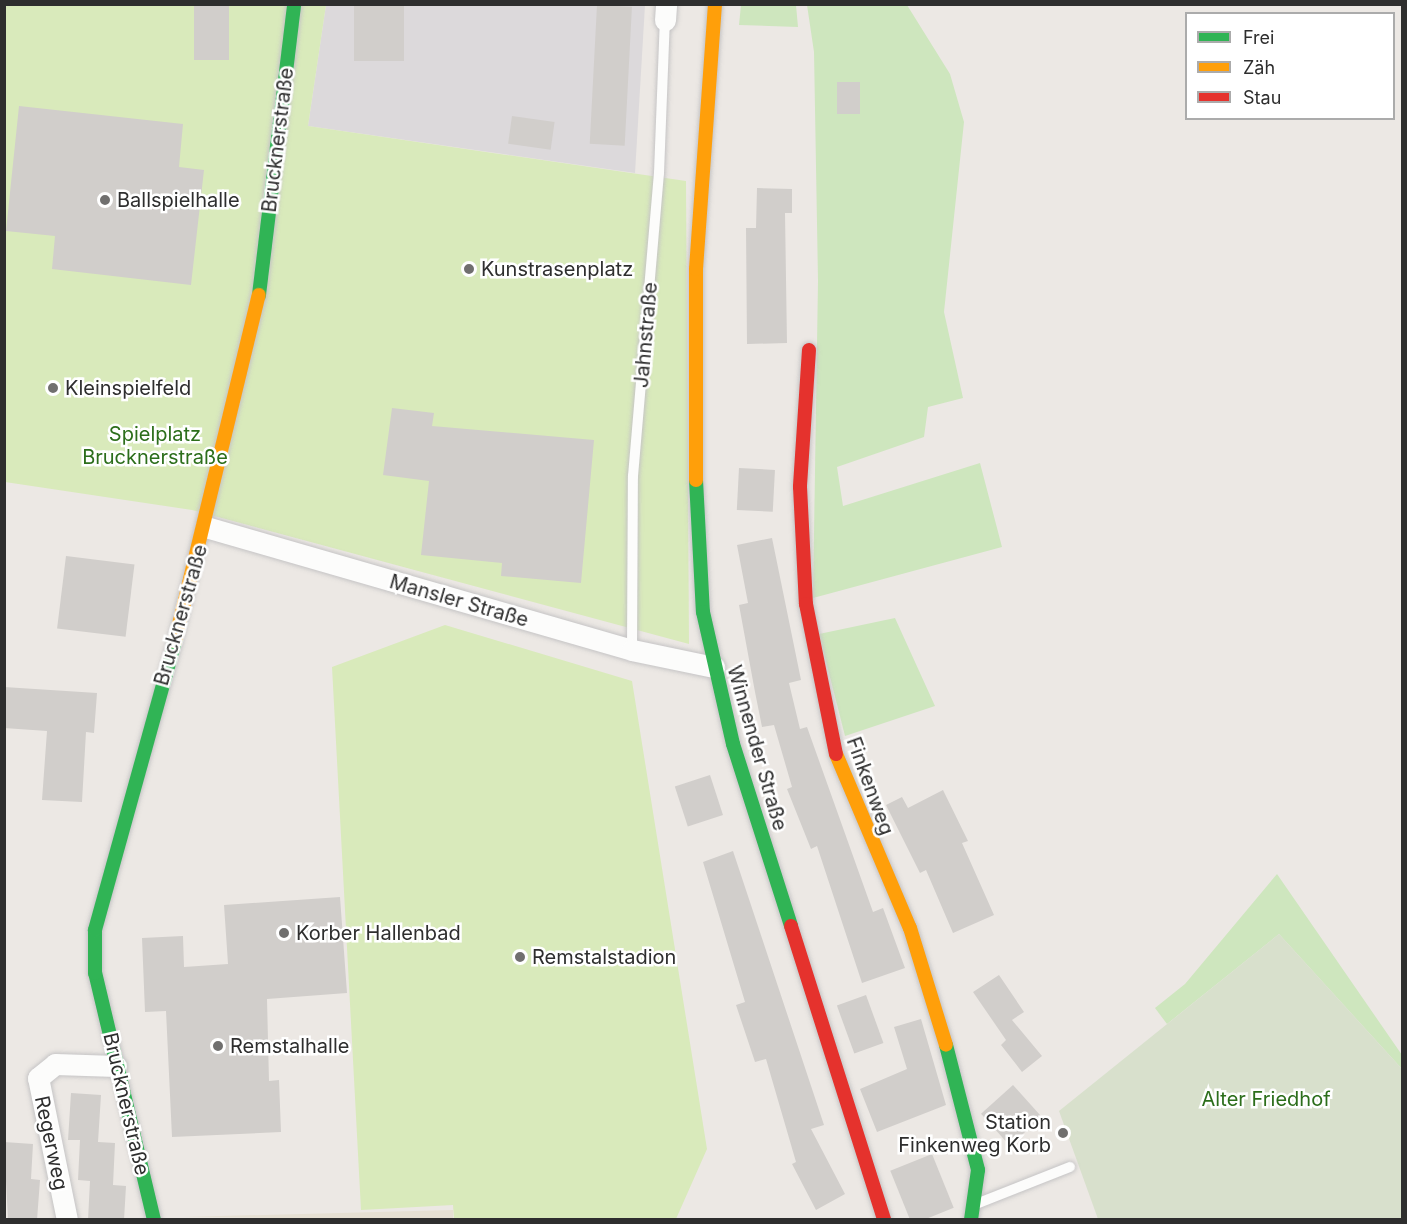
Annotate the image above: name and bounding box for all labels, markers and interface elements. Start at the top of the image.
legend [1185,12,1395,120]
text: Frei [1243,27,1274,48]
text: Zäh [1243,57,1275,78]
street label: Brucknerstraße [257,66,299,214]
text: Stau [1243,87,1281,108]
place label: Ballspielhalle [117,188,240,212]
marker: Ballspielhalle [98,193,112,207]
place label: Kunstrasenplatz [481,257,633,281]
marker: Kunstrasenplatz [462,262,476,276]
street label: Jahnstraße [629,281,663,389]
place label: Kleinspielfeld [65,376,191,400]
marker: Kleinspielfeld [46,381,60,395]
park label: Spielplatz Brucknerstraße [82,423,228,470]
street label: Brucknerstraße [149,542,213,688]
street label: Mansler Straße [387,570,531,632]
street label: Winnender Straße [722,663,792,833]
street label: Finkenweg [841,734,899,838]
place label: Korber Hallenbad [296,921,461,945]
marker: Korber Hallenbad [277,926,291,940]
place label: Remstalstadion [532,945,676,969]
marker: Remstalstadion [513,950,527,964]
street label: Brucknerstraße [98,1030,154,1178]
place label: Remstalhalle [230,1034,349,1058]
marker: Remstalhalle [211,1039,225,1053]
park label: Alter Friedhof [1201,1087,1331,1111]
street label: Regerweg [29,1094,73,1192]
place label: Station Finkenweg Korb [898,1110,1051,1157]
marker: Station Finkenweg Korb [1056,1126,1070,1140]

